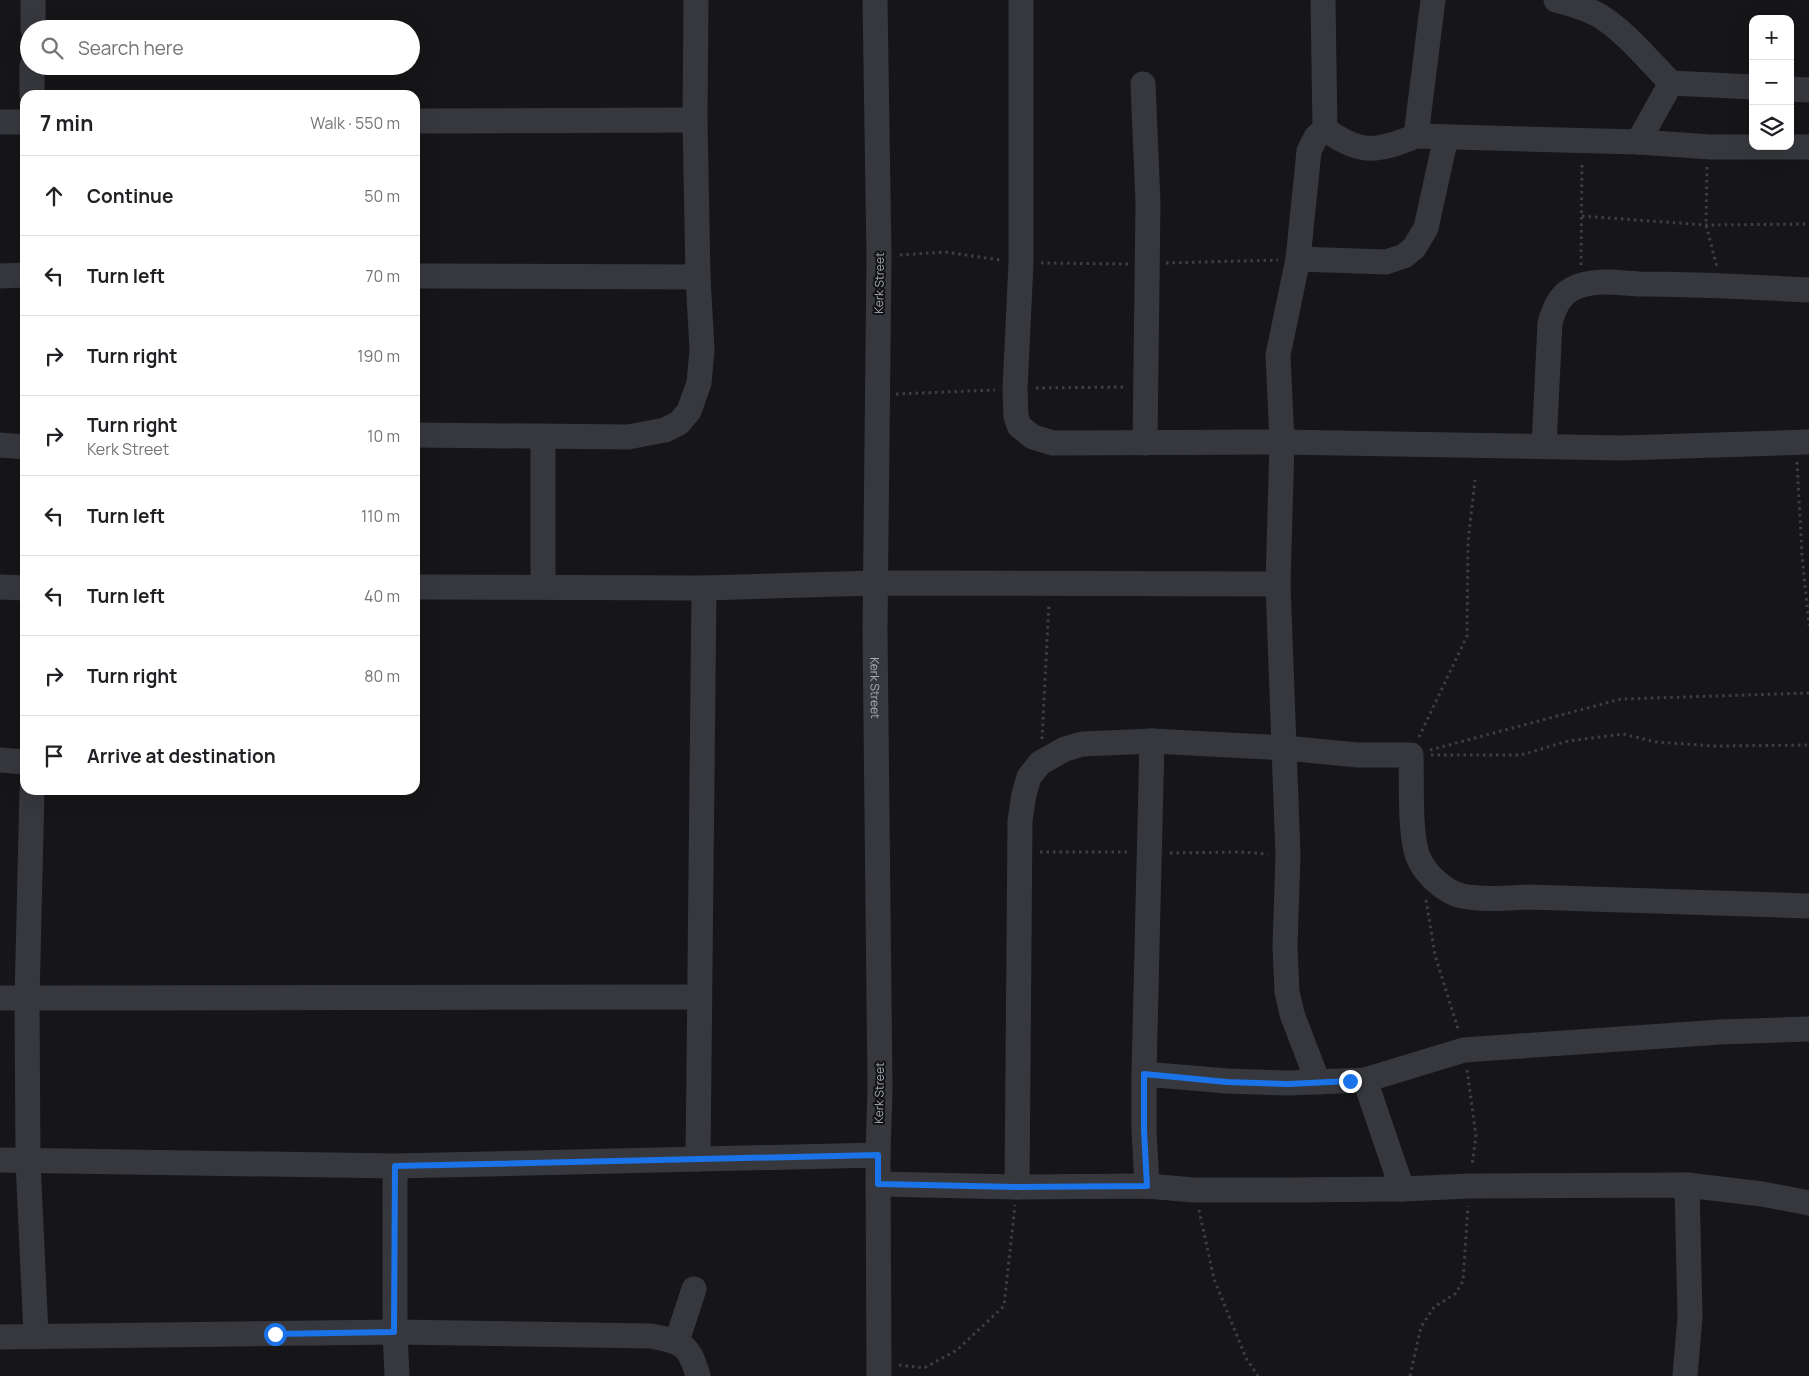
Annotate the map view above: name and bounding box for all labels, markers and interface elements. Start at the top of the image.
map controls [1749,15,1794,150]
button: + [1749,15,1794,60]
search box [20,20,420,75]
icon: search [38,34,66,62]
text: Search here [78,35,184,61]
button: − [1749,60,1794,105]
button: layers [1749,105,1794,150]
text: 7 min [40,109,93,137]
text: Walk · 550 m [310,112,400,134]
icon: ahead [40,182,68,210]
text: Continue [87,183,173,209]
text: 50 m [364,185,400,207]
street label: Kerk Street [870,252,888,314]
icon: left [40,262,68,290]
text: Turn left [87,263,165,289]
text: 70 m [365,265,400,287]
icon: right [40,342,68,370]
text: Turn right [87,343,177,369]
text: 190 m [357,345,400,367]
text: Turn right [87,412,177,438]
icon: right [40,422,68,450]
text: 10 m [367,425,400,447]
text: Kerk Street [87,438,169,460]
icon: left [40,502,68,530]
text: Turn left [87,503,165,529]
text: 110 m [361,505,400,527]
icon: left [40,582,68,610]
text: Turn left [87,583,165,609]
text: 40 m [364,585,400,607]
street label: Kerk Street [867,657,884,719]
icon: right [40,662,68,690]
text: Turn right [87,663,177,689]
text: 80 m [364,665,400,687]
icon: arrive [40,742,68,770]
text: Arrive at destination [87,743,276,769]
street label: Kerk Street [870,1062,888,1124]
route end [1339,1070,1362,1093]
route start [264,1323,287,1346]

